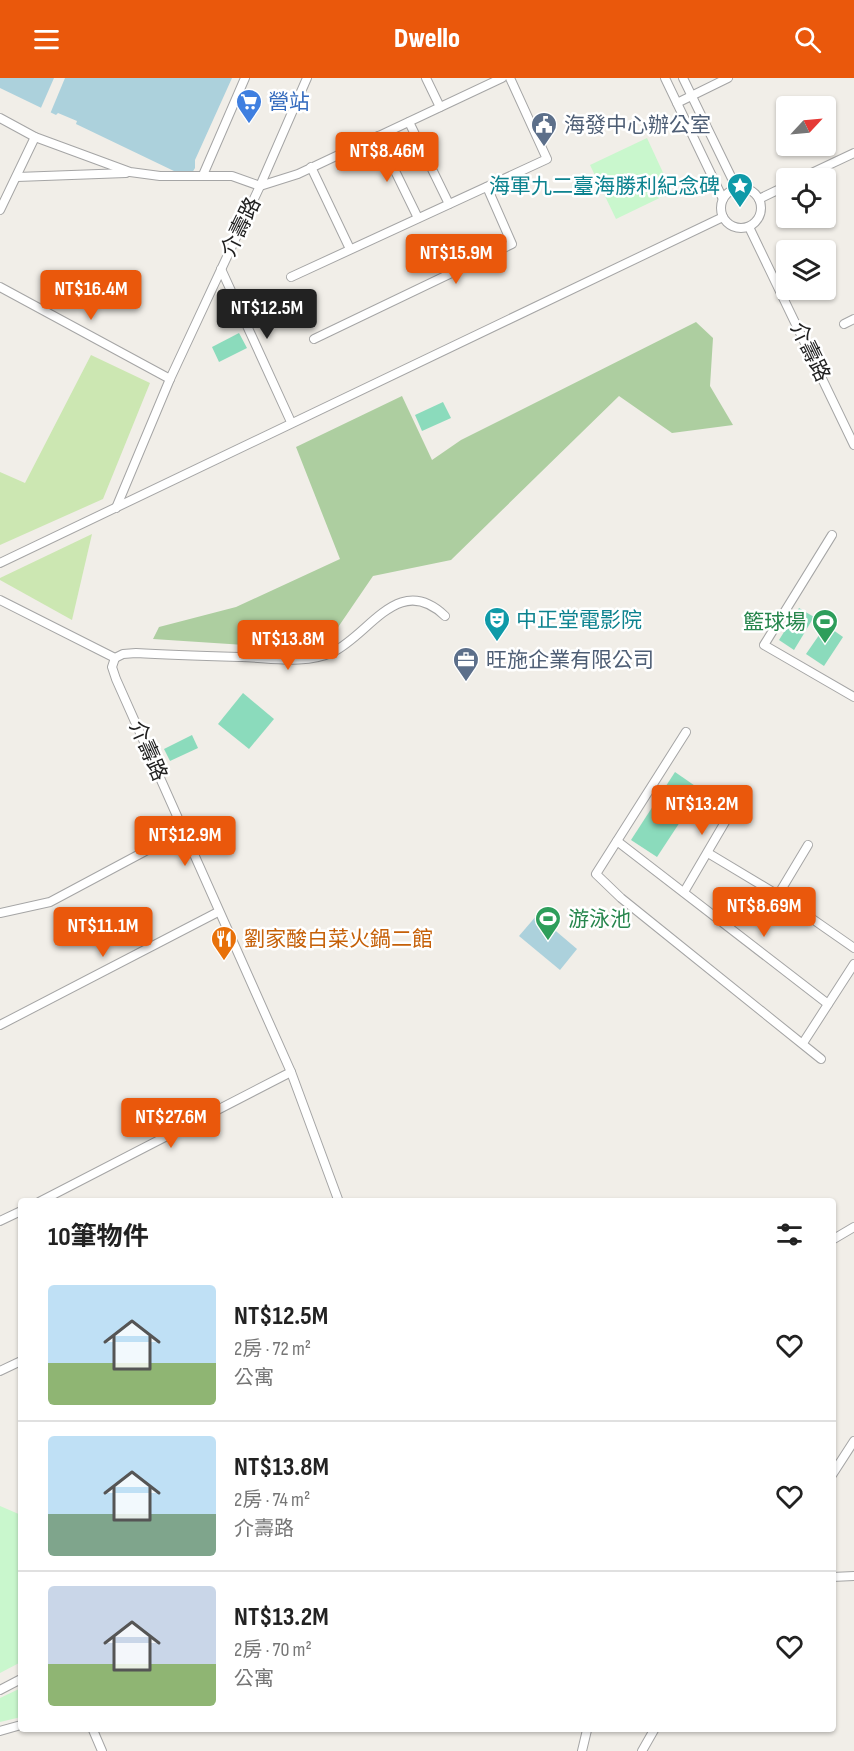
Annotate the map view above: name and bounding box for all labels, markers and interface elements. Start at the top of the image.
icon: menu [30,23,63,56]
text: Dwello [394,23,460,55]
icon: search [791,23,824,56]
supermarket icon: 營站 [234,87,264,125]
place label: 營站 [268,90,310,115]
north arrow [776,96,836,156]
map controls [776,96,836,300]
public building icon: 海發中心辦公室 [529,110,559,148]
place label: 海發中心辦公室 [564,113,711,138]
pin: NT$8.46M [325,132,449,183]
text: NT$8.46M [350,139,425,163]
button: locate [776,168,836,228]
place icon: 海軍九二臺海勝利紀念碑 [725,171,755,209]
place label: 海軍九二臺海勝利紀念碑 [489,174,720,199]
street label: 介壽路 [216,193,266,261]
pin: NT$15.9M [394,234,518,285]
button: layers [776,240,836,300]
text: NT$15.9M [420,241,492,265]
pin: NT$16.4M [29,270,153,321]
text: NT$16.4M [54,277,128,301]
pin: NT$12.5M [205,289,329,340]
text: NT$12.5M [231,296,303,320]
street label: 介壽路 [785,318,835,386]
theatre icon: 中正堂電影院 [482,605,512,643]
sports icon: 籃球場 [810,607,840,645]
place label: 中正堂電影院 [516,608,642,633]
place label: 籃球場 [743,610,806,635]
pin: NT$13.8M [226,620,350,671]
text: NT$13.8M [252,627,325,651]
office icon: 旺施企業有限公司 [451,645,481,683]
place label: 旺施企業有限公司 [486,648,654,673]
street label: 介壽路 [124,717,172,785]
pin: NT$13.2M [640,785,764,836]
text: NT$13.2M [666,792,738,816]
pin: NT$12.9M [123,816,247,867]
text: NT$12.9M [149,823,221,847]
pin: NT$8.69M [702,887,826,938]
text: NT$8.69M [727,894,801,918]
sports icon: 游泳池 [533,904,563,942]
pin: NT$11.1M [41,907,165,958]
place label: 游泳池 [568,907,631,932]
text: NT$11.1M [68,914,138,938]
restaurant icon: 劉家酸白菜火鍋二館 [209,924,239,962]
place label: 劉家酸白菜火鍋二館 [244,927,433,952]
pin: NT$27.6M [109,1098,233,1149]
text: NT$27.6M [135,1105,207,1129]
icon: filters [773,1218,806,1251]
text: 10筆物件 [48,1222,149,1253]
text: NT$12.5M [234,1301,328,1332]
icon: home [96,1309,168,1381]
icon: heart [773,1329,806,1362]
text: 2房 · 72 m² [234,1337,311,1361]
text: 公寓 [234,1366,274,1390]
text: NT$13.8M [234,1452,329,1483]
icon: home [96,1460,168,1532]
icon: heart [773,1480,806,1513]
text: 2房 · 74 m² [234,1488,310,1512]
text: 介壽路 [234,1517,294,1541]
text: NT$13.2M [234,1602,329,1633]
icon: home [96,1610,168,1682]
icon: heart [773,1630,806,1663]
text: 2房 · 70 m² [234,1638,312,1662]
text: 公寓 [234,1667,274,1691]

